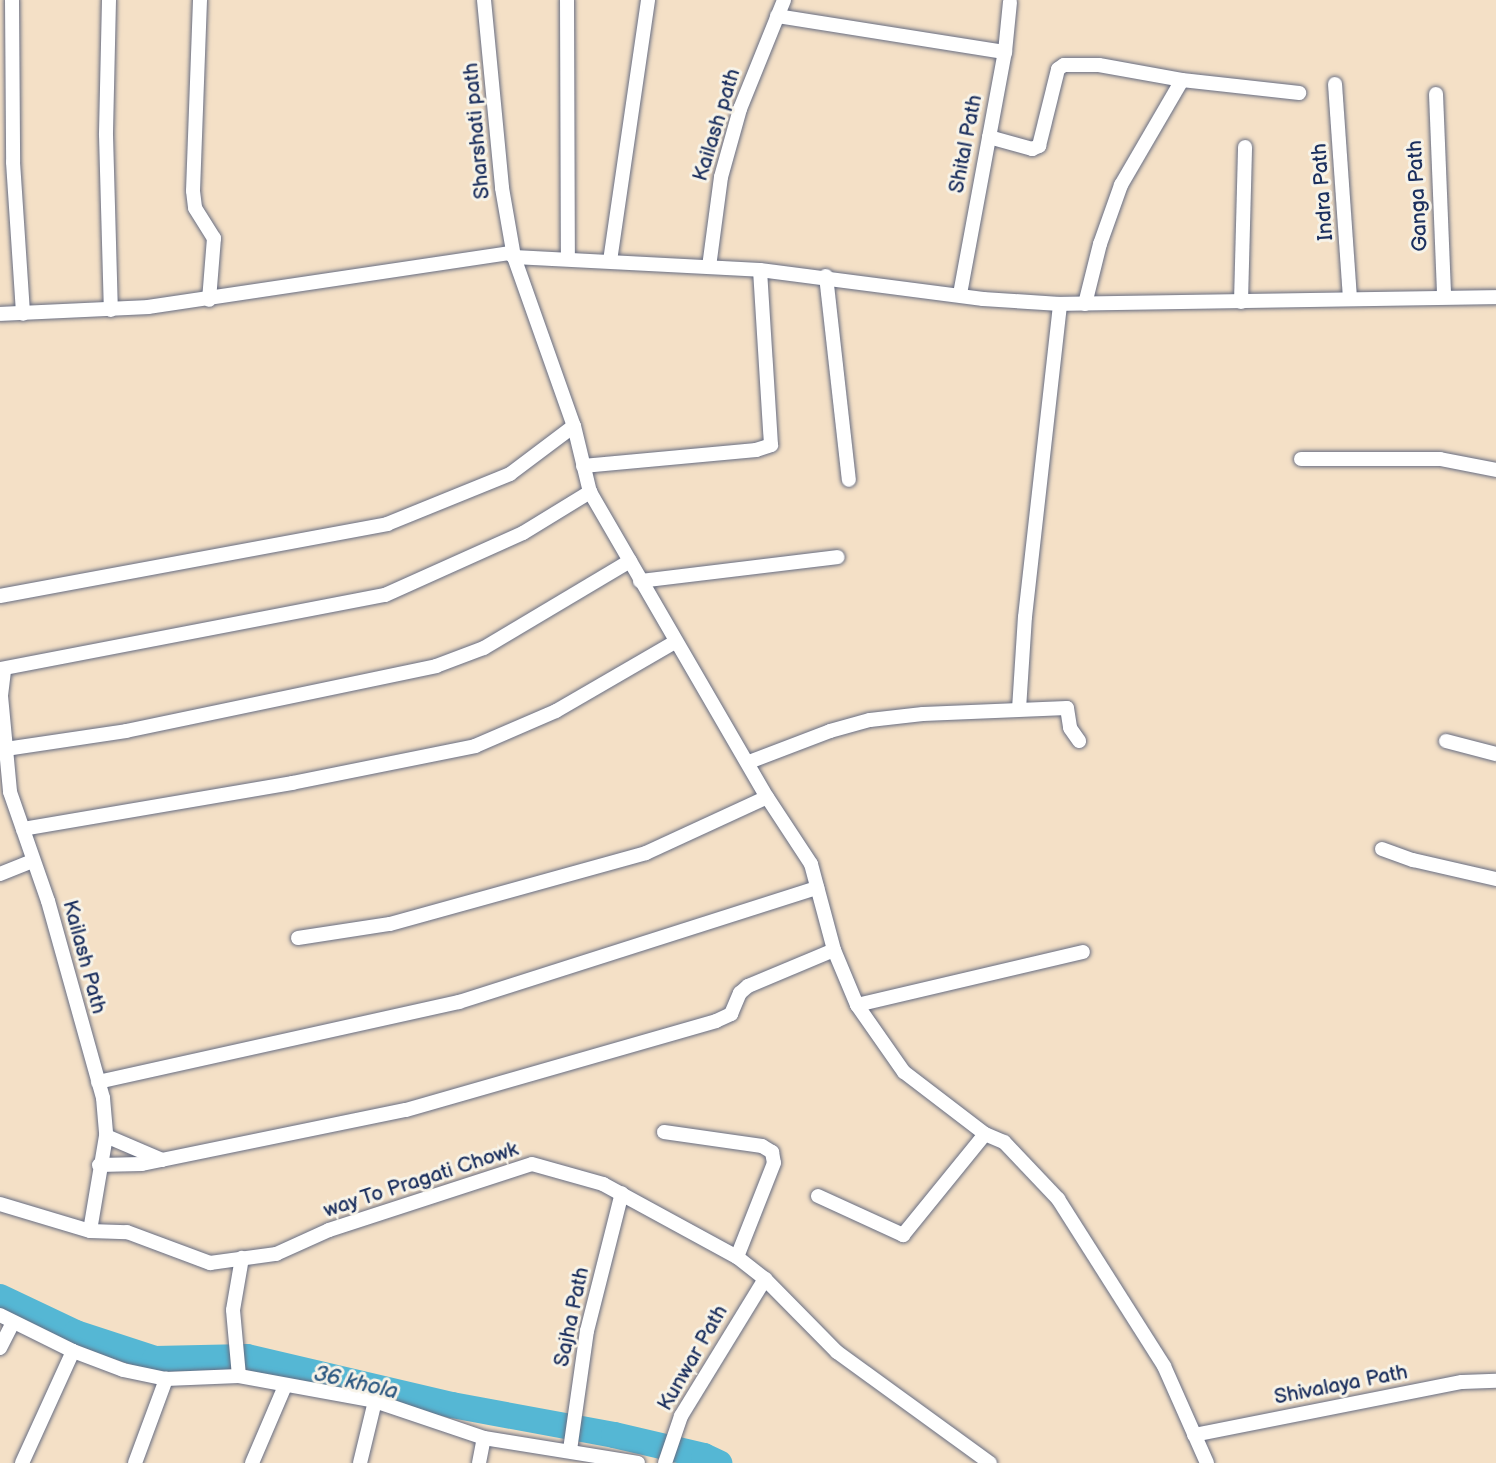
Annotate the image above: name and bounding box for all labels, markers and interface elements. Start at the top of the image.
street label: Sharshati path [458,62,496,200]
street label: Kailash path [688,66,746,184]
street label: Shital Path [944,93,988,195]
street label: Ganga Path [1402,140,1434,252]
street label: Indra Path [1307,143,1339,241]
street label: Kailash Path [57,897,111,1017]
street label: way To Pragati Chowk [320,1136,522,1224]
street label: Sajha Path [549,1265,595,1369]
street label: Kunwar Path [653,1301,733,1415]
street label: Shivalaya Path [1272,1360,1410,1410]
water label: 36 khola [311,1361,401,1405]

